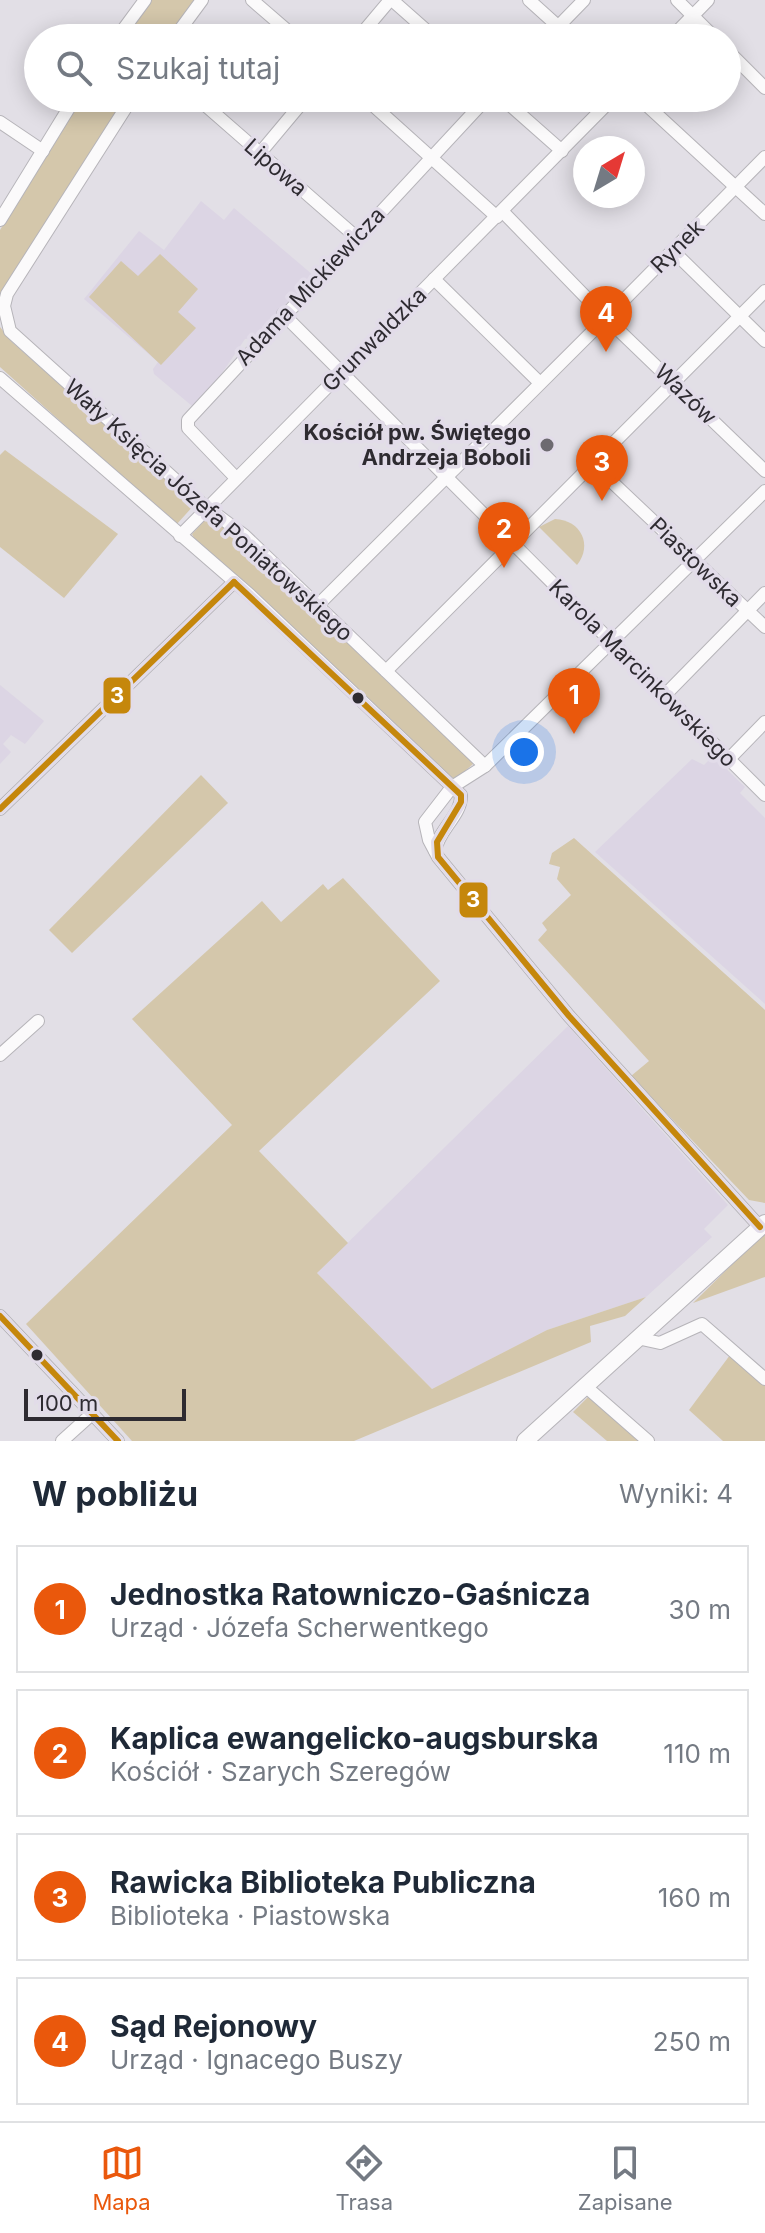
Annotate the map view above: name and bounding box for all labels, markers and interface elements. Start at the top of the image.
search box [24,24,741,112]
icon: search [52,46,96,90]
text: Szukaj tutaj [116,50,280,86]
street label: Lipowa [239,133,313,201]
north arrow [573,136,645,208]
street label: Adama Mickiewicza [230,202,390,370]
street label: Rynek [645,214,709,278]
street label: Grunwaldzka [317,282,431,396]
pin: 4 [580,286,632,352]
street label: Wazów [650,358,722,430]
street label: Wały Księcia Józefa Poniatowskiego [60,374,358,646]
place label: Kościół pw. Świętego Andrzeja Boboli [304,419,531,470]
pin: 3 [576,435,628,501]
marker: Kościół pw. Świętego Andrzeja Boboli [538,436,556,454]
pin: 2 [478,502,530,568]
street label: Piastowska [645,512,747,612]
street label: Karola Marcinkowskiego [544,574,742,772]
pin: 1 [548,668,600,734]
line badge: 3 [102,676,132,715]
text: 3 [110,682,124,708]
unlabelled marker [350,690,366,706]
your location [504,732,544,772]
line badge: 3 [458,881,489,919]
text: 3 [466,886,480,912]
unlabelled marker [29,1347,45,1363]
scale bar [24,1385,186,1421]
text: 100 m [36,1390,98,1416]
text: W pobliżu [32,1473,198,1514]
text: Wyniki: 4 [619,1478,733,1509]
text: Jednostka Ratowniczo-Gaśnicza [110,1576,590,1612]
text: 1 [54,1594,66,1625]
text: 30 m [668,1594,731,1625]
text: Urząd · Józefa Scherwentkego [110,1612,489,1643]
text: Kaplica ewangelicko-augsburska [110,1720,599,1756]
text: 2 [52,1738,68,1769]
text: 110 m [663,1738,731,1769]
text: Kościół · Szarych Szeregów [110,1756,451,1787]
text: Rawicka Biblioteka Publiczna [110,1864,536,1900]
text: 3 [52,1882,68,1913]
text: 160 m [658,1882,731,1913]
text: Biblioteka · Piastowska [110,1900,390,1931]
text: Sąd Rejonowy [110,2008,317,2044]
text: 4 [51,2026,69,2057]
text: 250 m [653,2026,731,2057]
text: Urząd · Ignacego Buszy [110,2044,403,2075]
tab: Mapa [92,2141,151,2215]
tab: Trasa [335,2141,393,2215]
tab: Zapisane [578,2141,673,2215]

